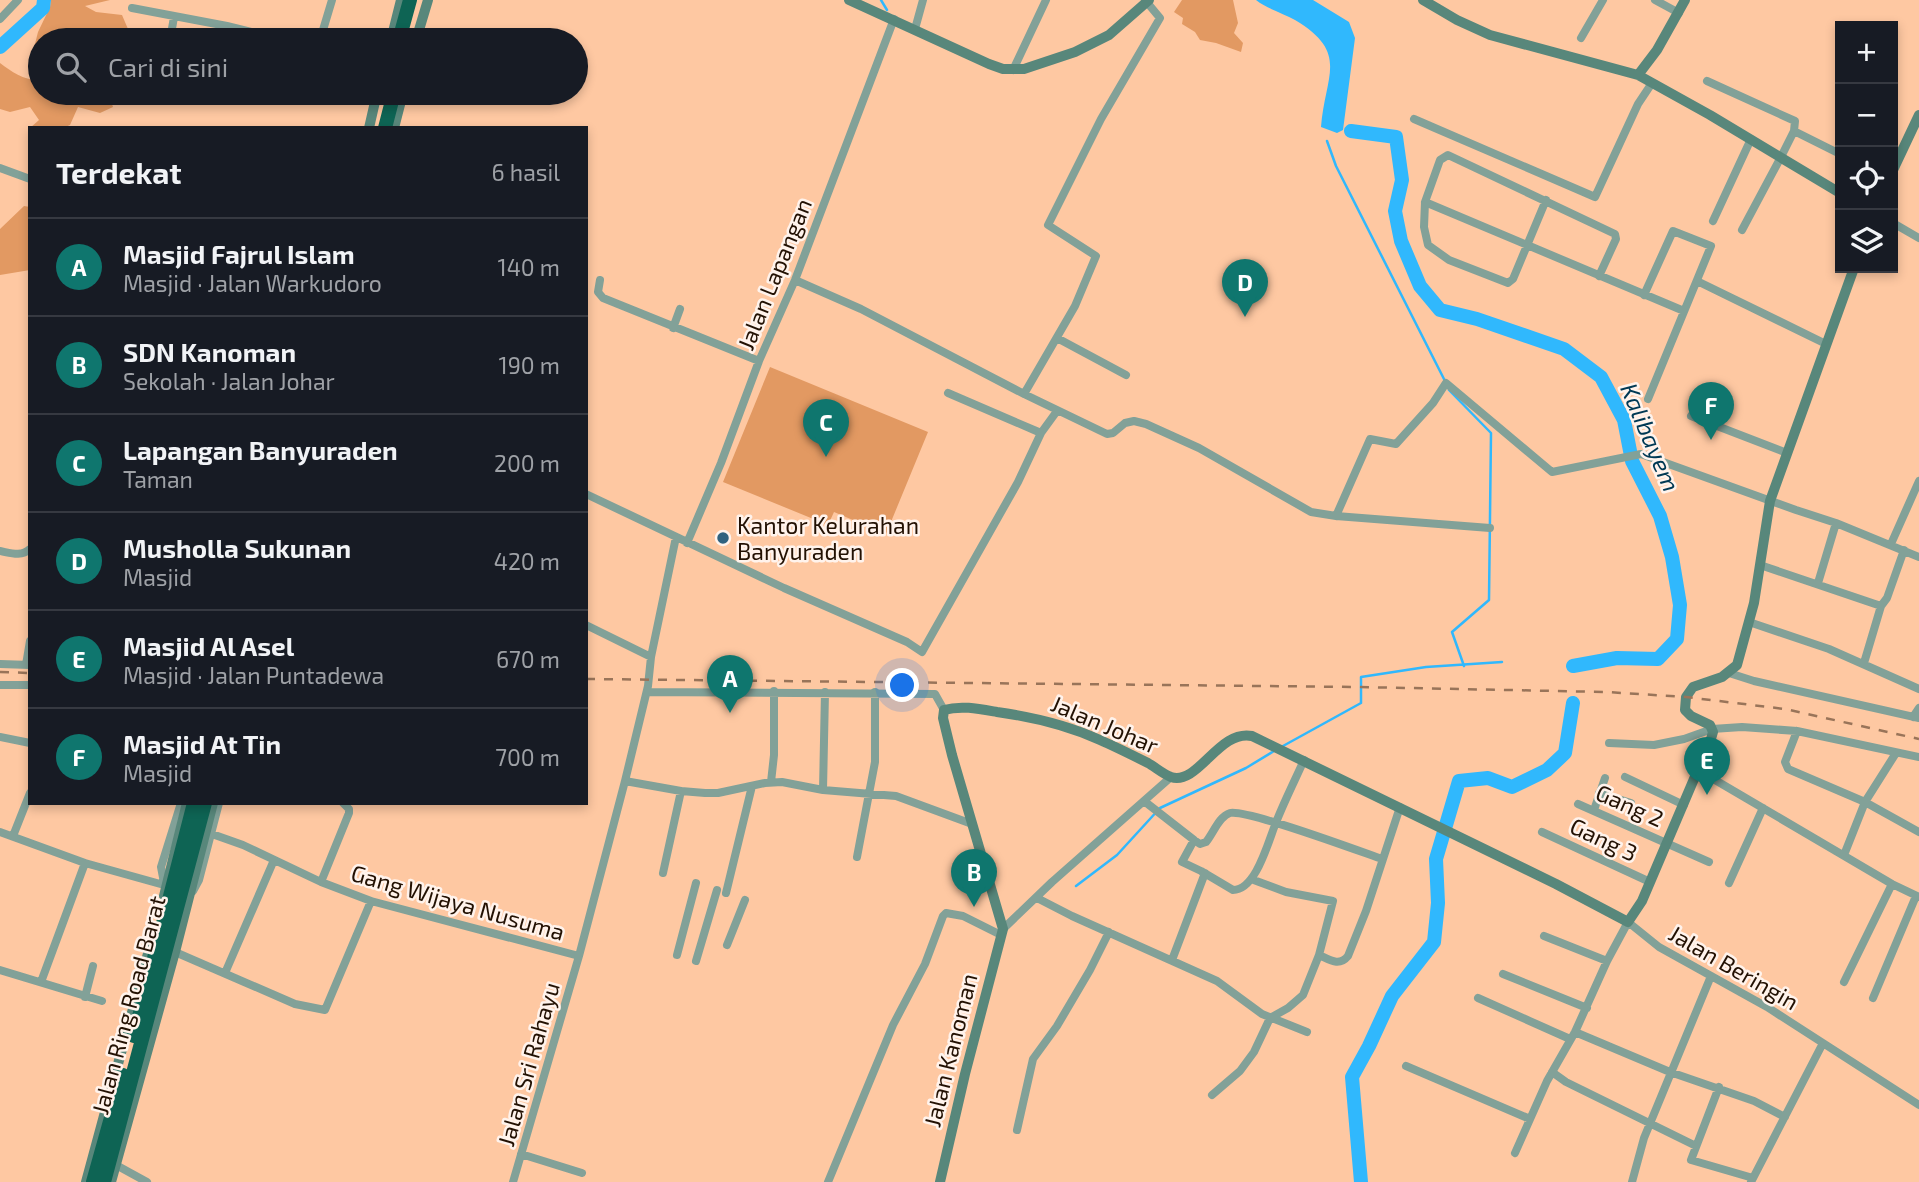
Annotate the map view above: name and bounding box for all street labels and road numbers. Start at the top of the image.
street label: Jalan Lapangan [731,194,817,354]
street label: Jalan Johar [1047,689,1163,759]
street label: Gang 2 [1592,778,1668,832]
street label: Gang 3 [1566,811,1642,867]
street label: Gang Wijaya Nusuma [348,858,568,946]
street label: Jalan Ring Road Barat [85,892,171,1117]
street label: Jalan Beringin [1664,919,1804,1015]
street label: Jalan Kanoman [917,970,983,1130]
street label: Jalan Sri Rahayu [491,979,565,1149]

